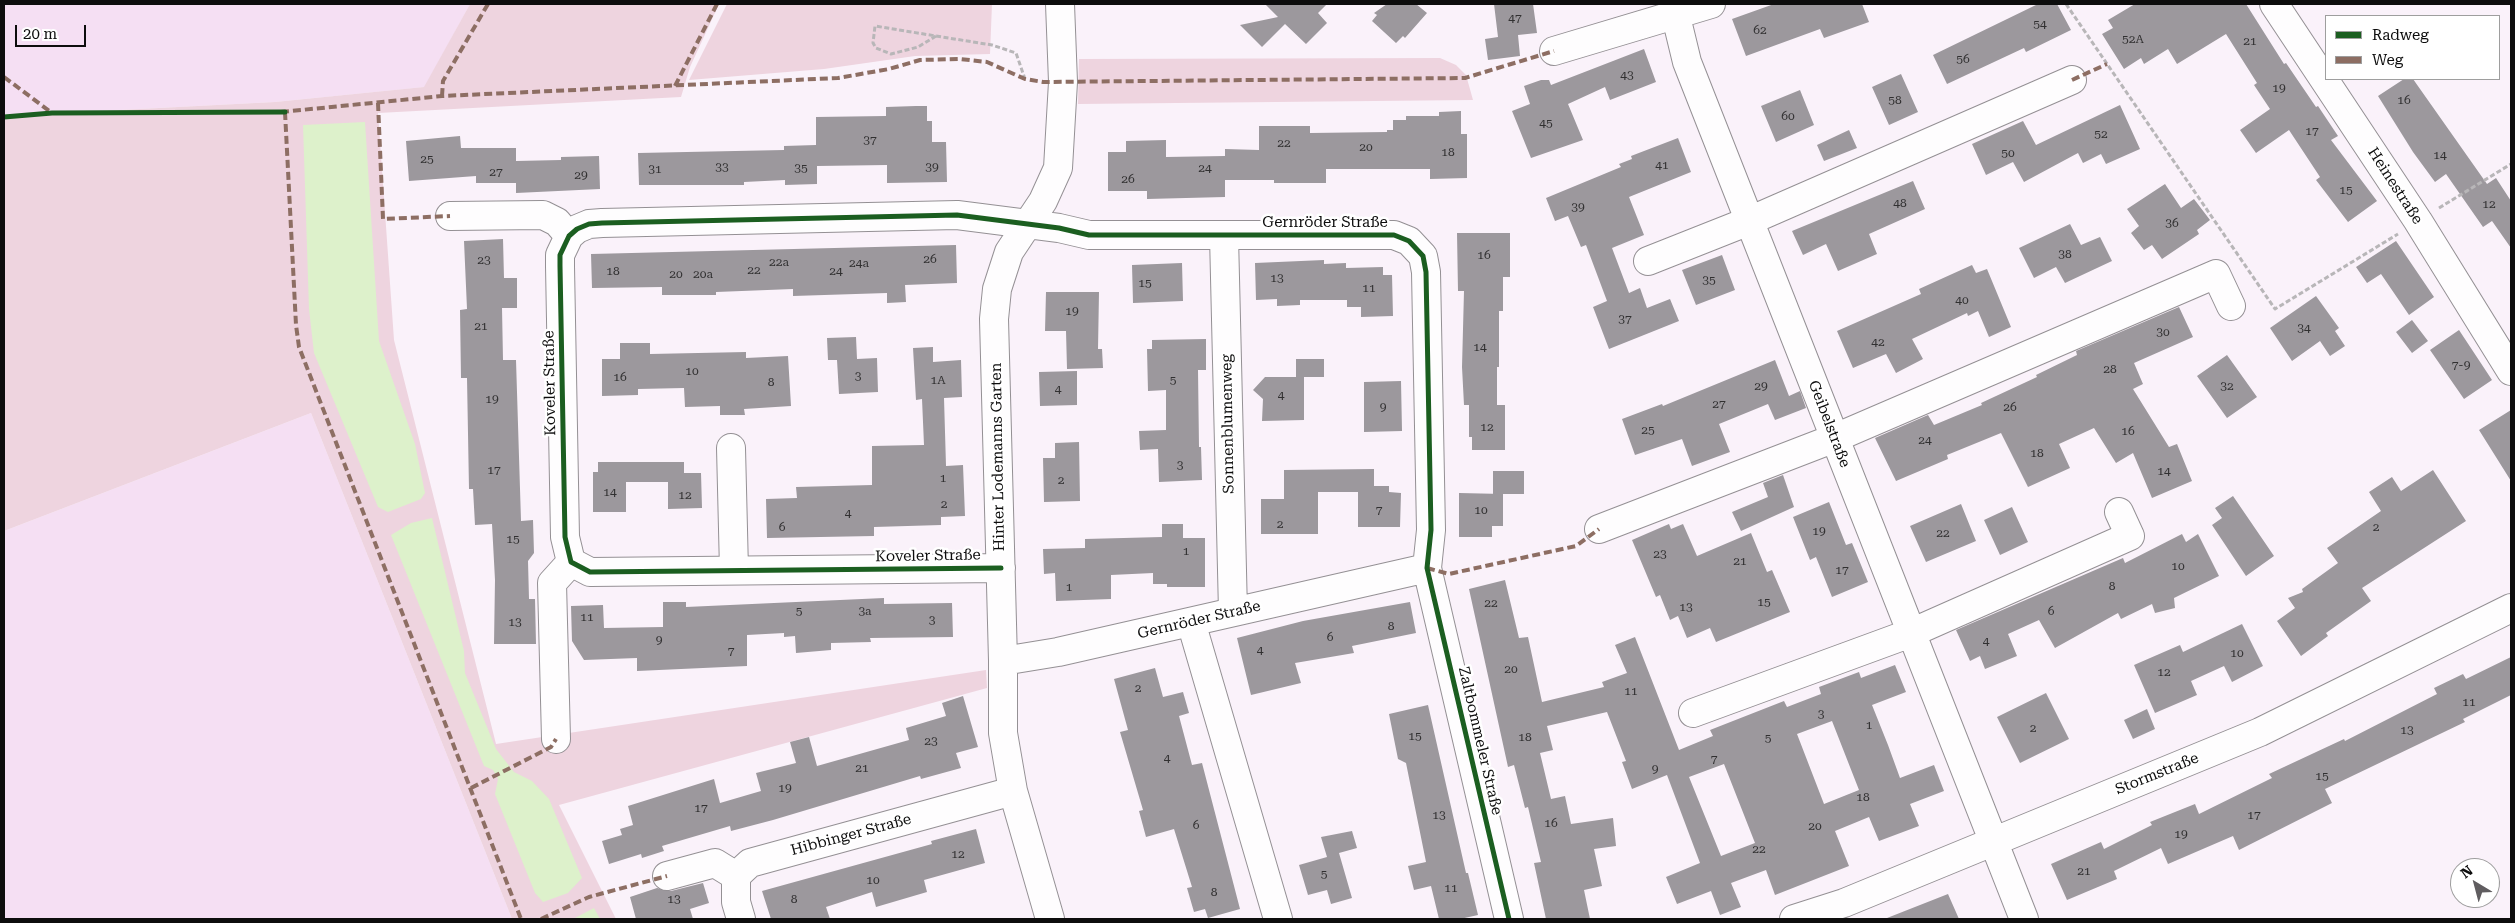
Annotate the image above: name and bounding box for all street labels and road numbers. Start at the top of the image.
street label: Heinestraße [2364,144,2426,228]
street label: Gernröder Straße [1262,214,1388,232]
street label: Koveler Straße [540,330,560,436]
street label: Sonnenblumenweg [1218,354,1238,494]
street label: Hinter Lodemanns Garten [987,362,1009,552]
street label: Geibelstraße [1804,378,1854,470]
street label: Koveler Straße [875,546,981,566]
street label: Gernröder Straße [1136,597,1262,643]
street label: Zaltbommeler Straße [1454,665,1506,817]
street label: Stormstraße [2113,749,2201,799]
street label: Hibbinger Straße [789,810,913,860]

